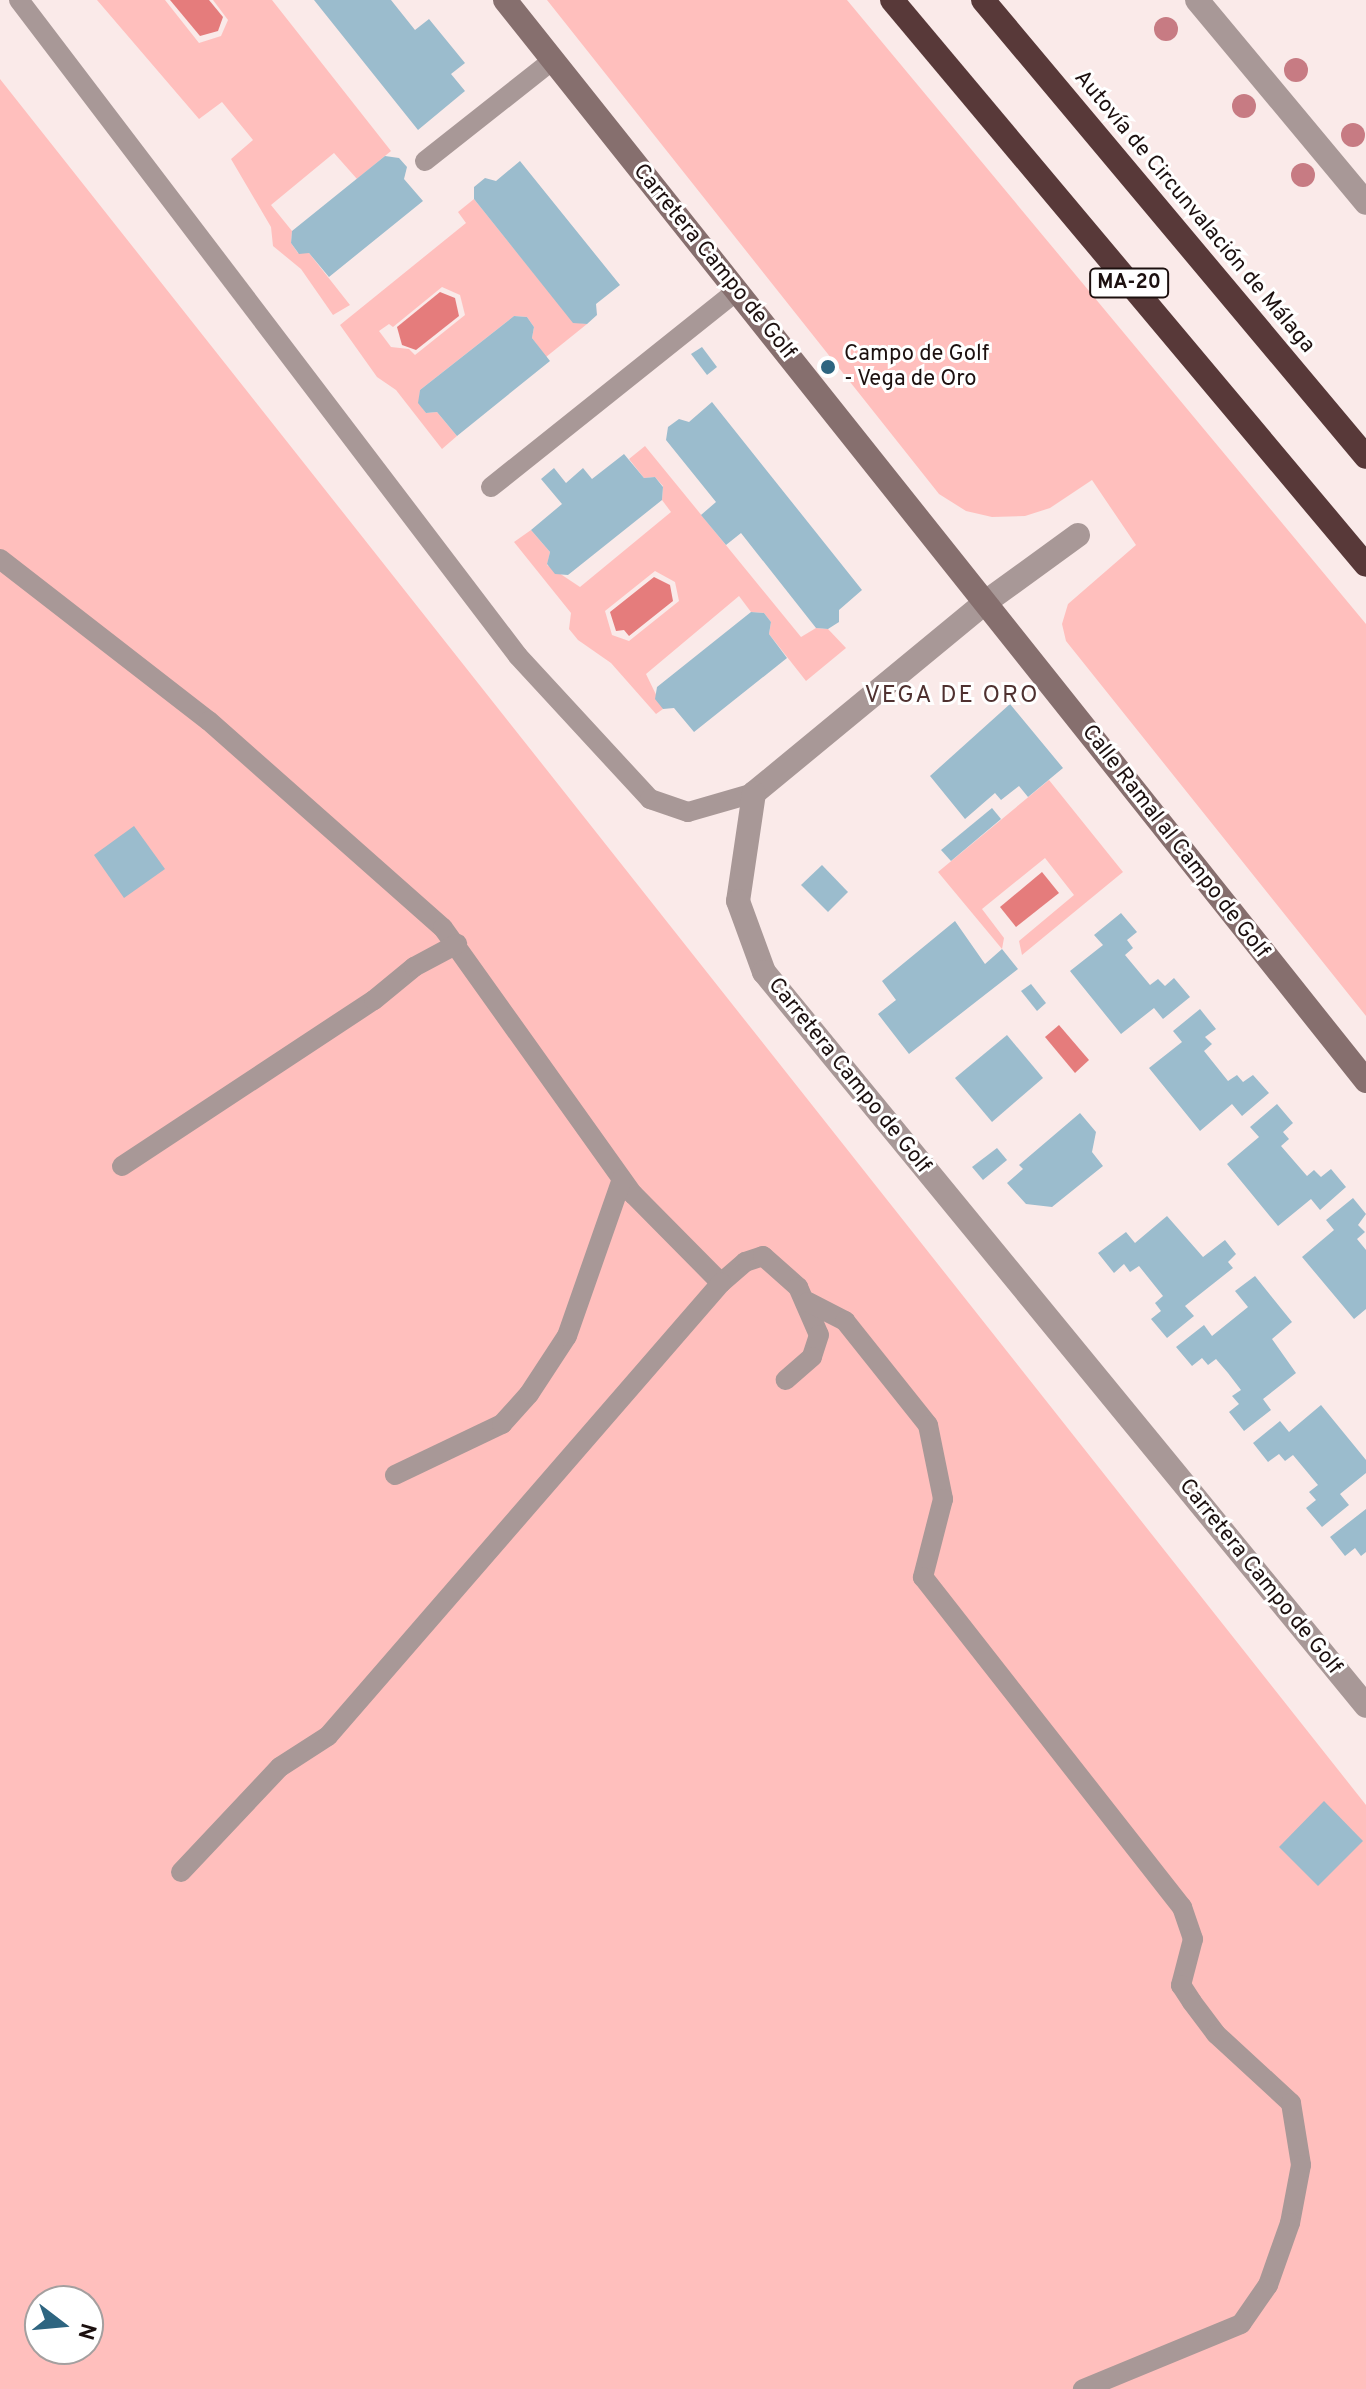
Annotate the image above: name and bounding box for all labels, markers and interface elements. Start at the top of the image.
street label: Autovía de Circunvalación de Málaga [1068,65,1320,359]
street label: Carretera Campo de Golf [627,159,801,365]
road number: MA-20 [1089,267,1169,299]
place label: Campo de Golf - Vega de Oro [844,341,989,392]
marker: Campo de Golf - Vega de Oro [819,358,837,376]
district label: VEGA DE ORO [864,683,1040,711]
street label: Calle Ramal al Campo de Golf [1075,720,1275,964]
street label: Carretera Campo de Golf [762,973,936,1179]
street label: Carretera Campo de Golf [1173,1474,1347,1680]
north arrow [24,2285,104,2365]
text: N [70,2320,101,2343]

